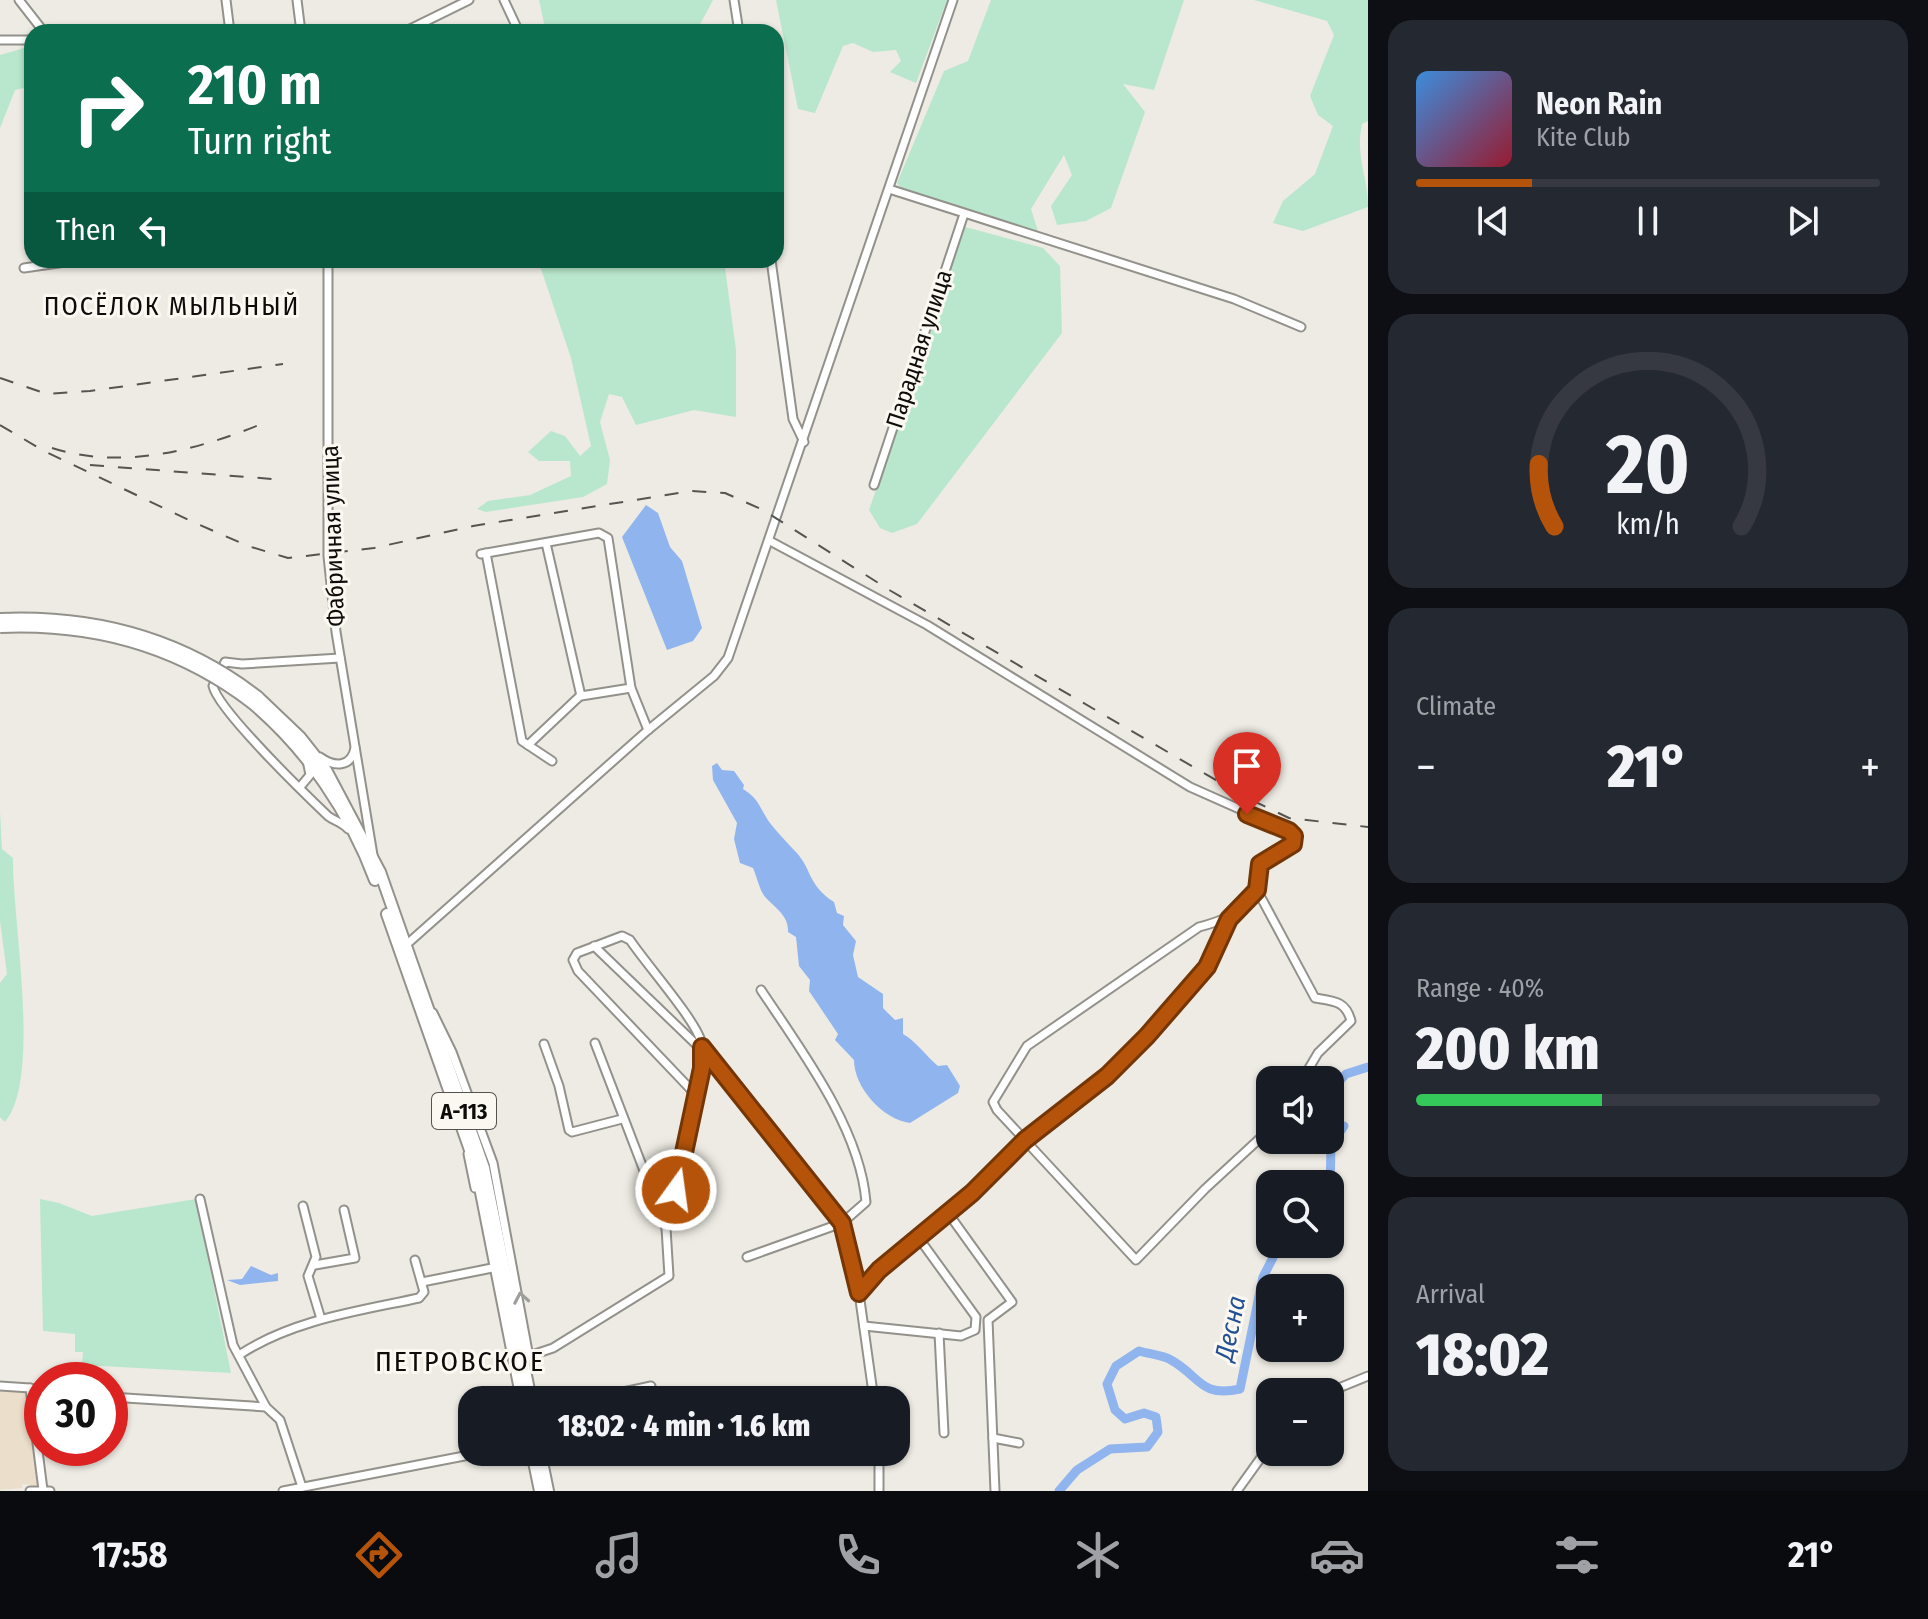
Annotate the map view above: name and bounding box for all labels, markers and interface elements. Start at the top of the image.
text: 210 m [188,52,322,119]
icon: right [56,56,160,160]
text: Neon Rain [1536,86,1662,122]
text: Turn right [188,120,331,164]
text: Kite Club [1536,122,1631,153]
icon: previous [1471,199,1515,243]
icon: pause [1626,199,1670,243]
icon: next [1781,199,1825,243]
icon: left [132,208,176,252]
text: Then [56,212,116,248]
street label: Парадная улица [880,266,958,432]
district label: ПОСЁЛОК МЫЛЬНЫЙ [44,291,300,322]
text: 20 [1605,415,1690,515]
street label: Фабричная улица [316,445,350,627]
text: km/h [1616,507,1680,542]
text: Climate [1416,691,1496,722]
text: 21° [1607,731,1689,803]
pin [1213,732,1281,814]
text: − [1416,741,1436,794]
text: + [1860,741,1880,794]
icon: arrive [1225,744,1269,788]
text: Range · 40% [1416,973,1544,1004]
text: 200 km [1416,1013,1600,1085]
map controls [1256,1066,1344,1466]
button: sound [1256,1066,1344,1154]
road number: А-113 [432,1093,496,1129]
position arrow [634,1148,718,1232]
button: search [1256,1170,1344,1258]
button: + [1256,1274,1344,1362]
text: Arrival [1416,1279,1485,1310]
one-way arrow [513,1292,530,1305]
water label: Десна [1208,1293,1252,1365]
text: 18:02 [1416,1319,1549,1391]
district label: ПЕТРОВСКОЕ [375,1345,545,1378]
speed limit sign: 30 [24,1362,128,1466]
button: − [1256,1378,1344,1466]
text: 18:02 · 4 min · 1.6 km [558,1408,810,1444]
icon: directions [351,1527,407,1583]
icon: music [591,1527,647,1583]
icon: phone [830,1527,886,1583]
icon: climate [1070,1527,1126,1583]
icon: car [1309,1527,1365,1583]
icon: filters [1549,1527,1605,1583]
text: 17:58 [92,1533,168,1577]
text: 21° [1788,1533,1836,1577]

